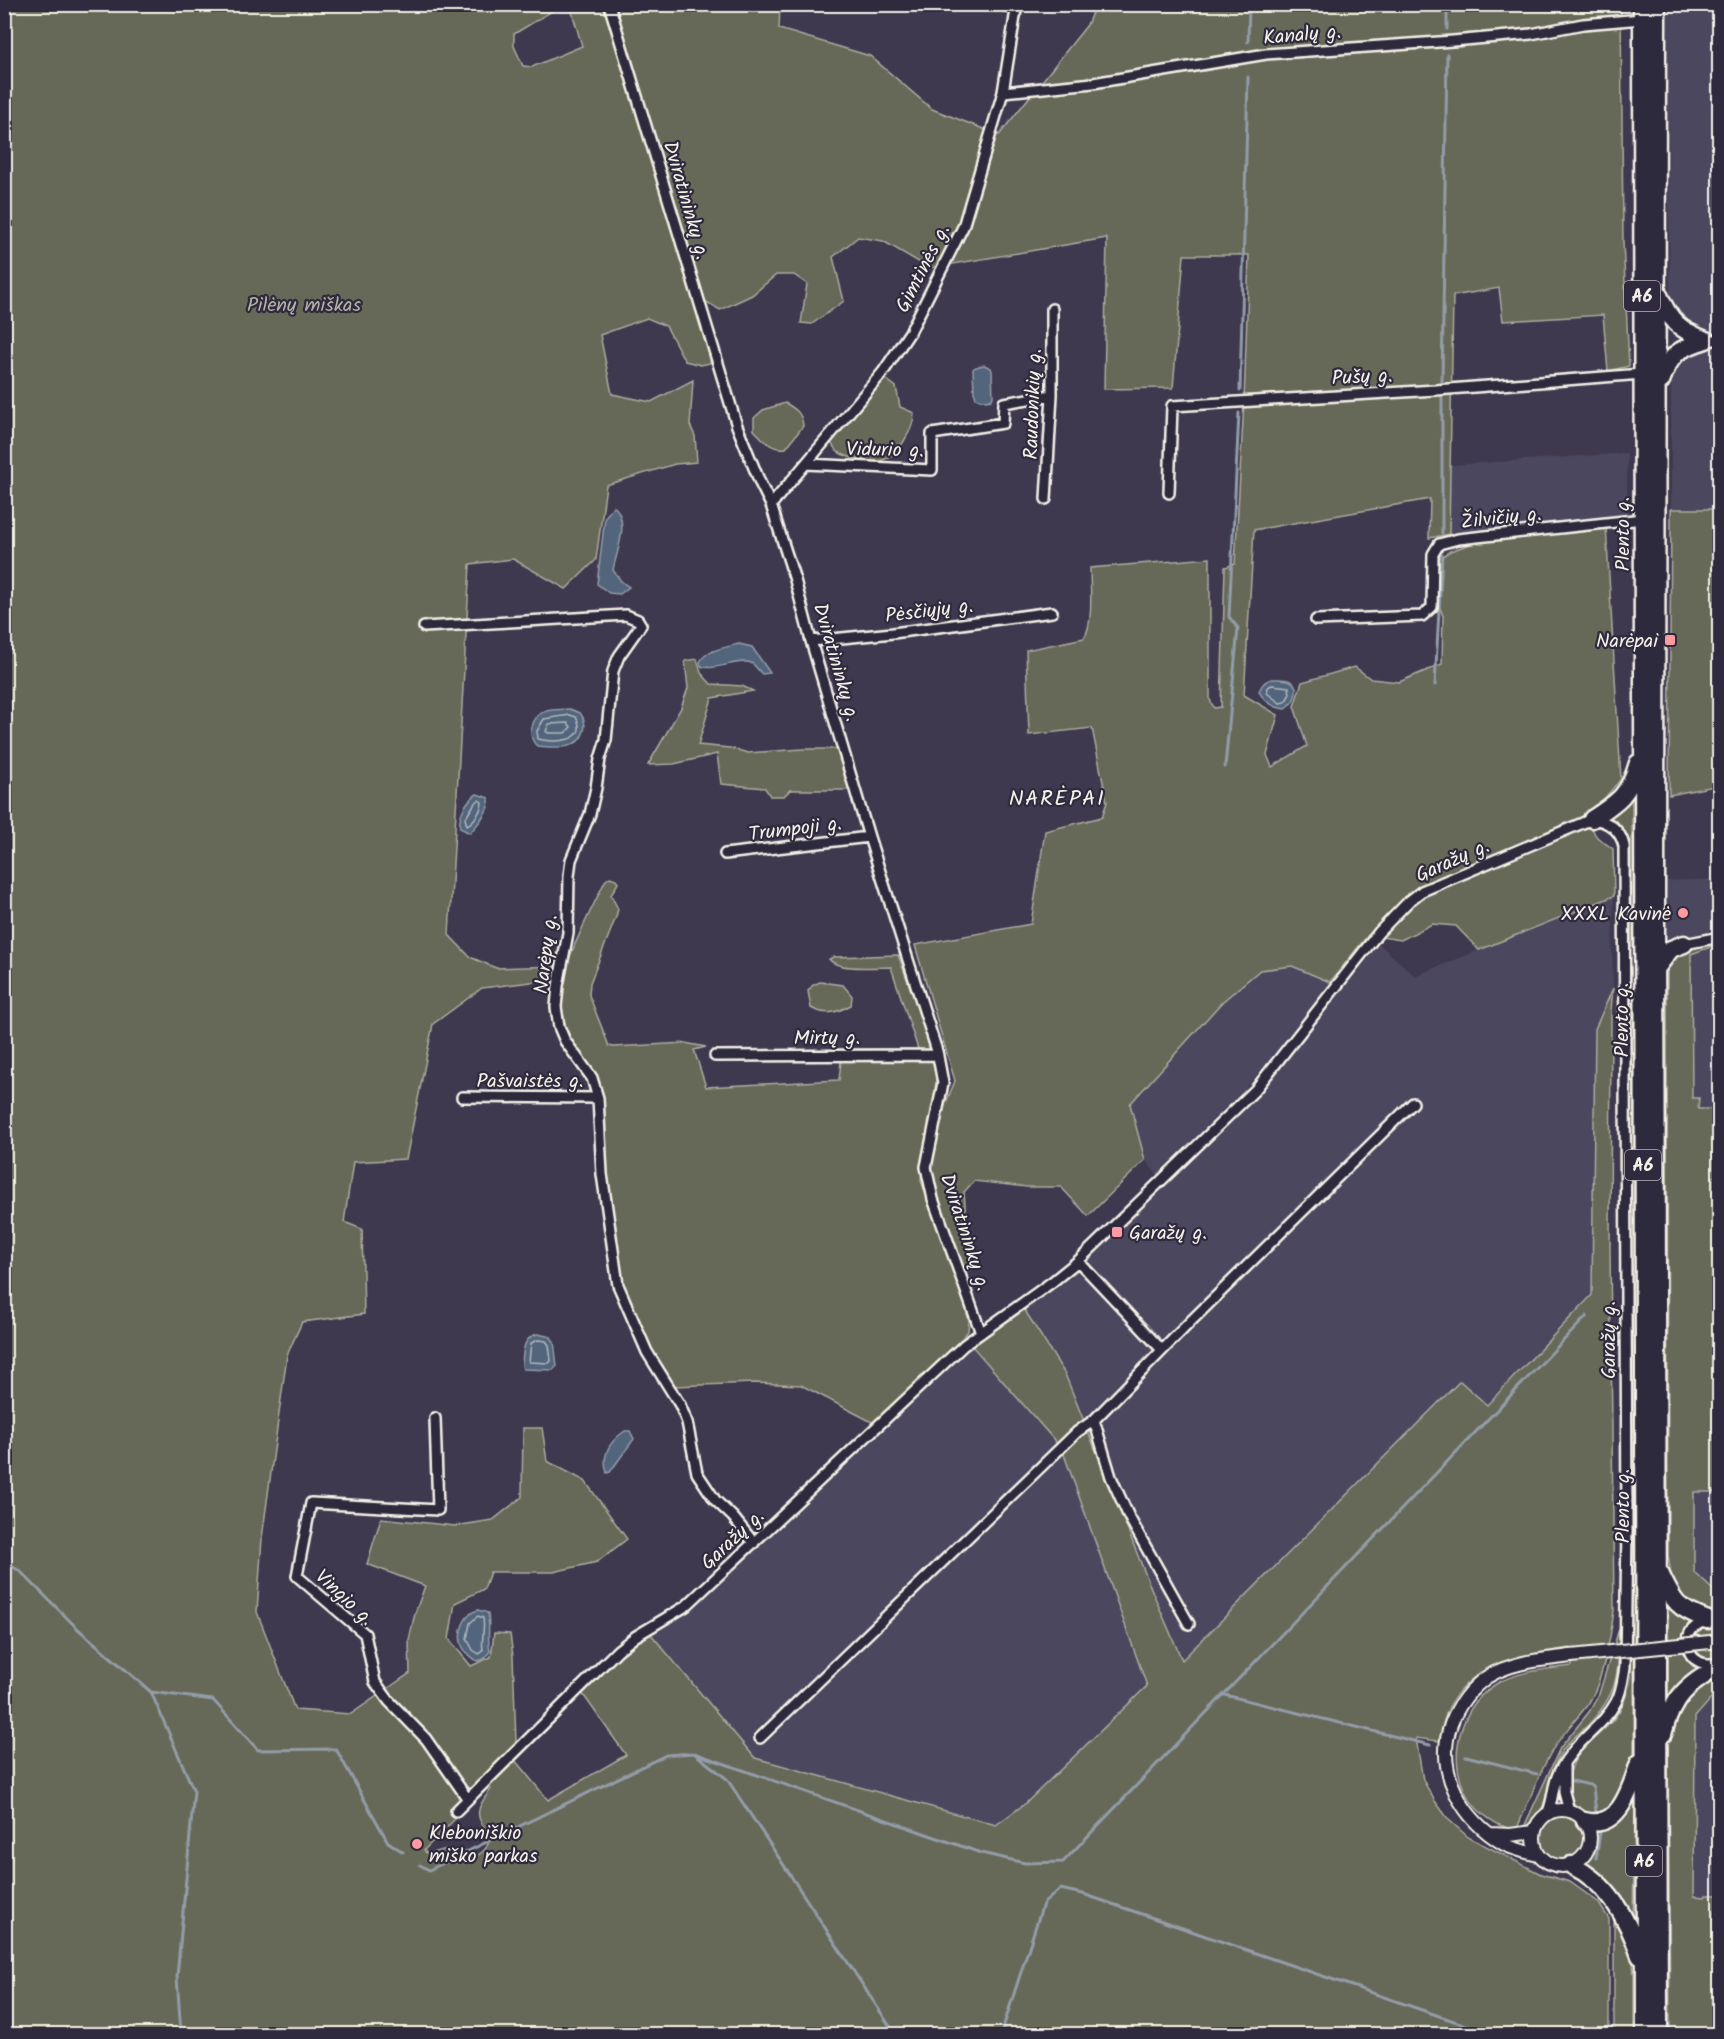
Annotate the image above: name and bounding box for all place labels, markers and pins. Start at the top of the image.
place label: Narėpai [1596,626,1659,658]
marker: Narėpai [1663,633,1677,647]
place label: XXXL Kavinė [1561,899,1671,931]
marker: XXXL Kavinė [1676,906,1690,920]
place label: Garažų g. [1129,1218,1207,1250]
marker: Garažų g. [1110,1225,1124,1239]
place label: Kleboniškio miško parkas [429,1818,538,1873]
marker: Kleboniškio miško parkas [410,1837,424,1851]

